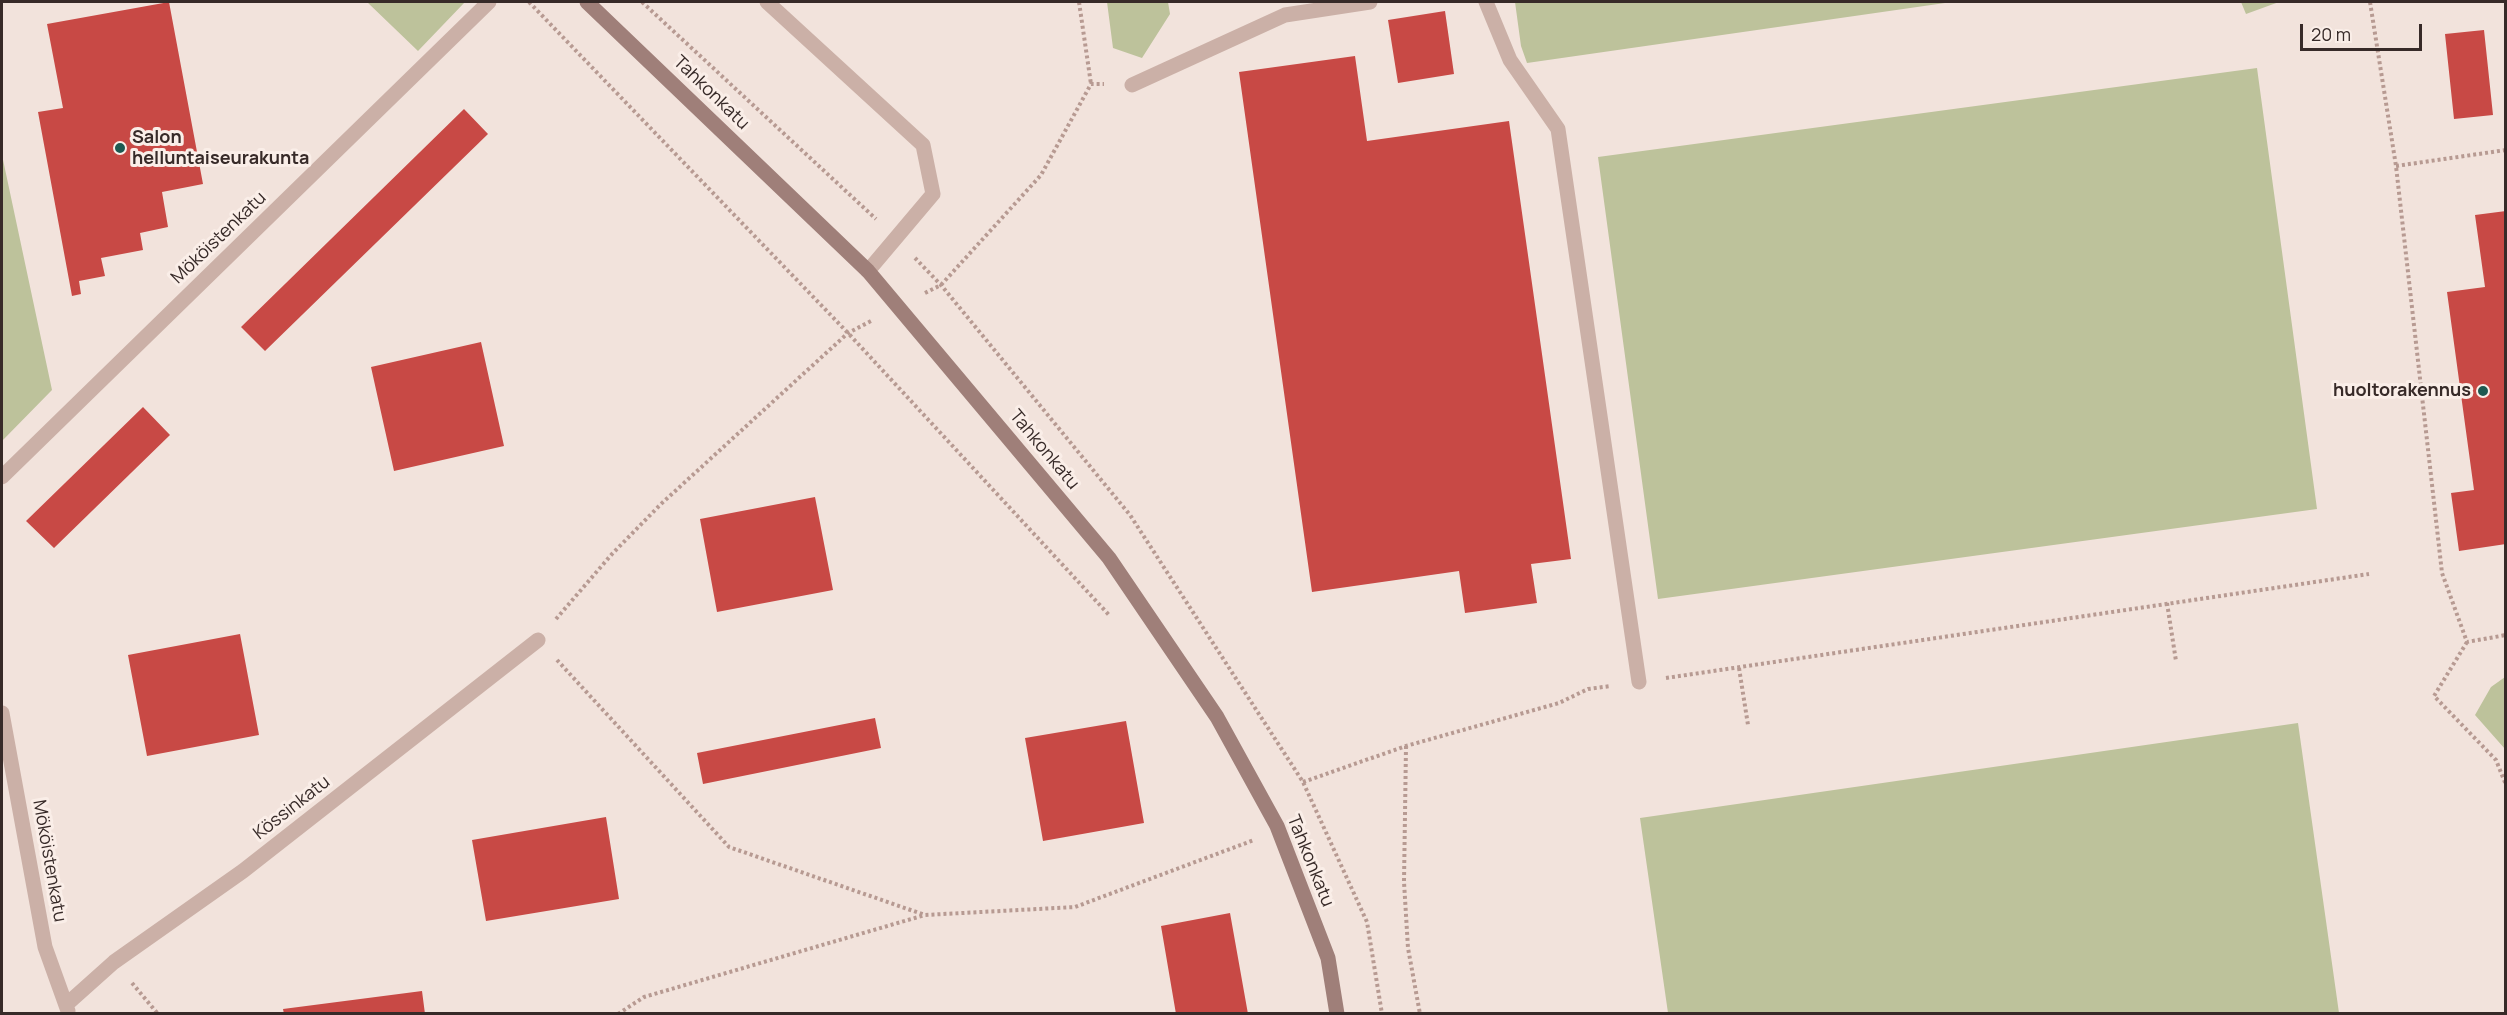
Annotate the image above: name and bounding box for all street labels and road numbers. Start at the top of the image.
street label: Tahkonkatu [669,52,753,134]
street label: Mököistenkatu [167,187,271,289]
street label: Tahkonkatu [1005,406,1083,494]
street label: Kössinkatu [249,771,335,845]
street label: Mököistenkatu [28,798,70,924]
street label: Tahkonkatu [1282,812,1338,910]

